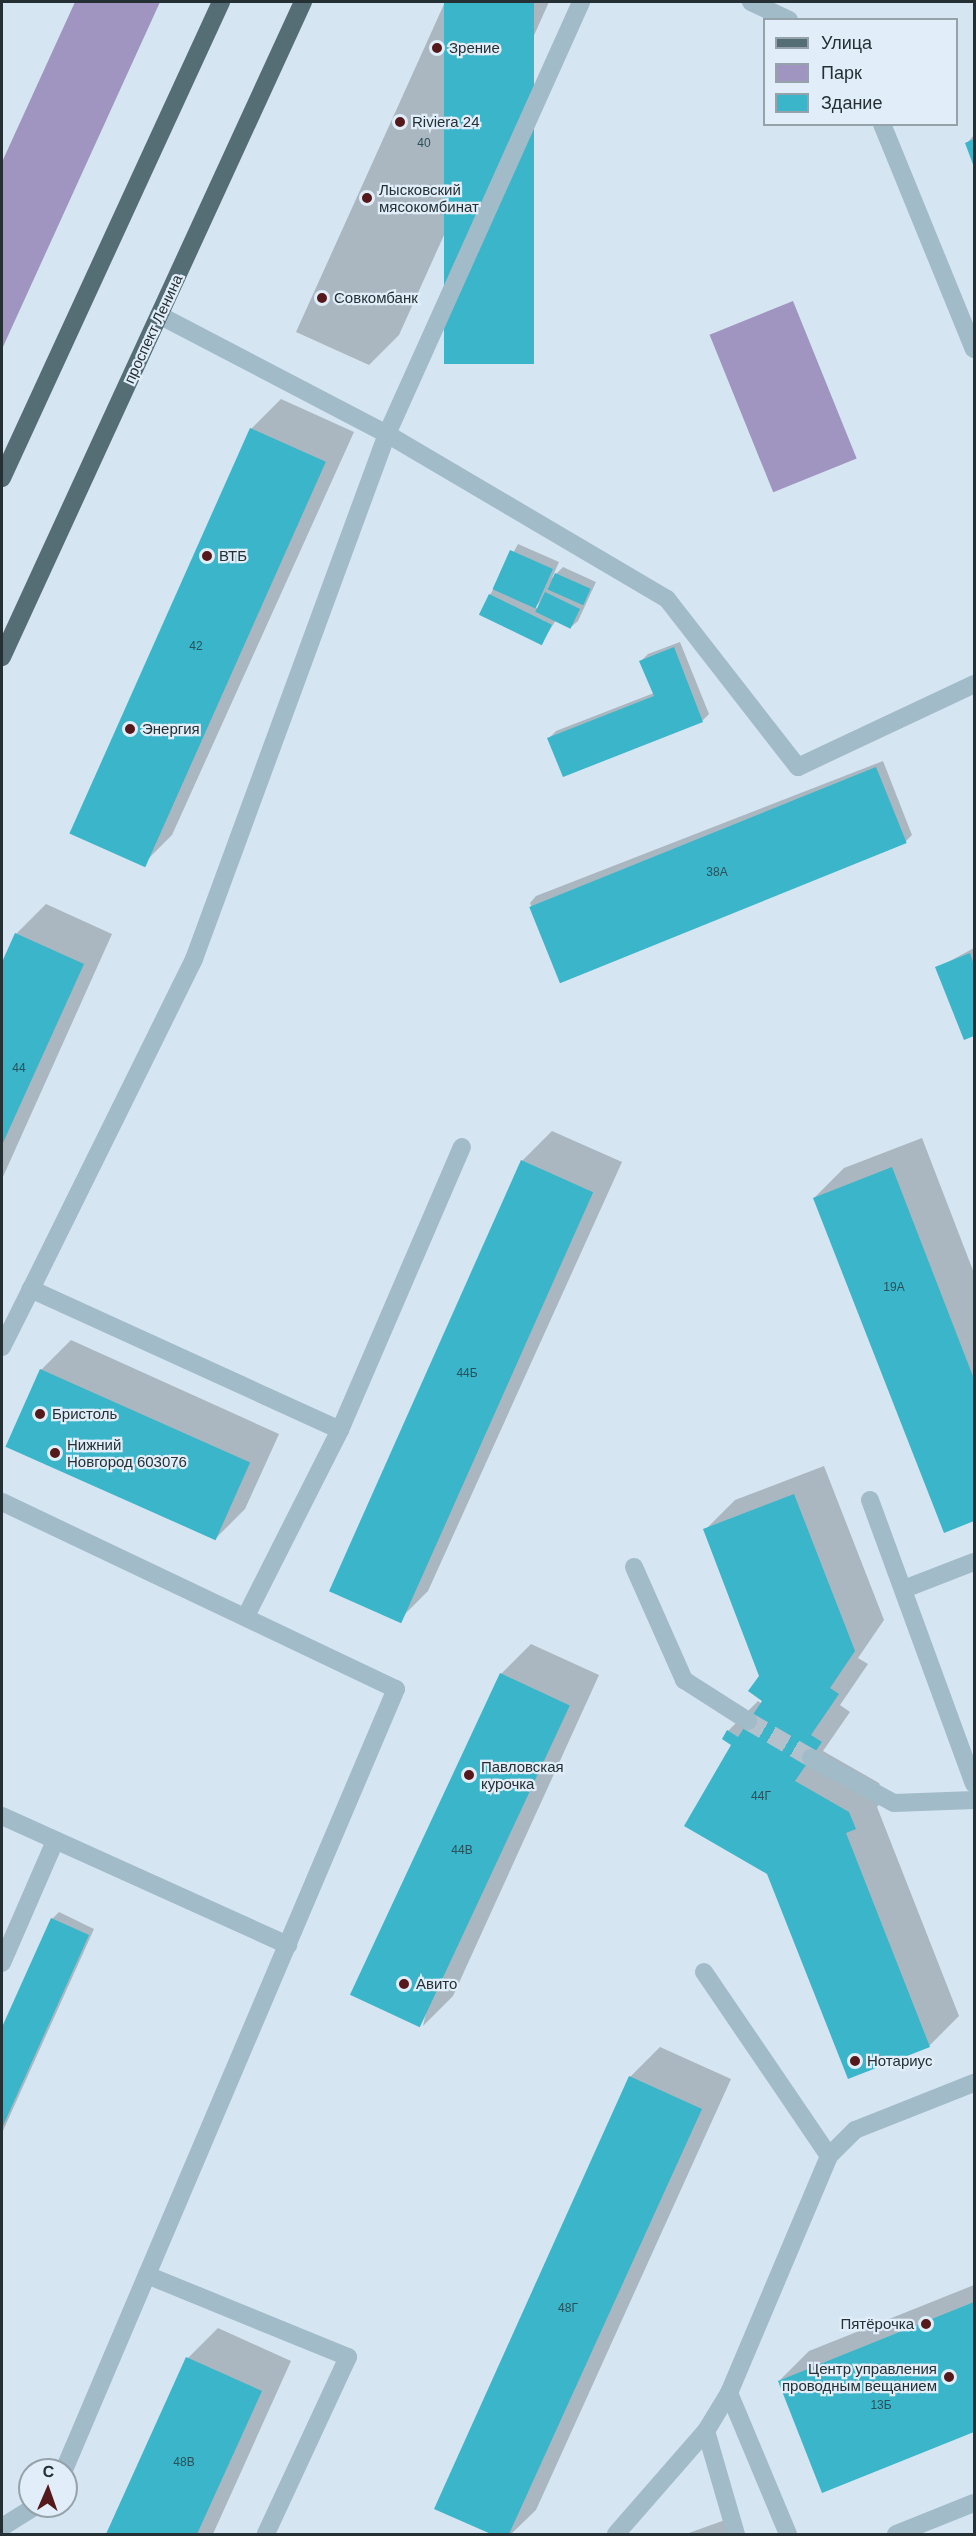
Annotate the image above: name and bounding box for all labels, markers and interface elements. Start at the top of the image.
legend [763,18,958,126]
text: Улица [821,33,872,53]
place label: Зрение [449,39,500,57]
marker: Зрение [430,41,444,55]
text: Парк [821,63,862,83]
text: Здание [821,93,882,113]
place label: Riviera 24 [412,113,480,131]
marker: Riviera 24 [393,115,407,129]
house number: 40 [417,137,431,151]
place label: Лысковский мясокомбинат [379,180,479,215]
marker: Лысковский мясокомбинат [360,191,374,205]
street label: проспект Ленина [120,272,186,386]
place label: Совкомбанк [334,289,418,307]
marker: Совкомбанк [315,291,329,305]
place label: ВТБ [219,547,247,565]
marker: ВТБ [200,549,214,563]
house number: 42 [189,640,203,654]
place label: Энергия [142,720,200,738]
marker: Энергия [123,722,137,736]
house number: 38А [706,866,728,880]
house number: 44 [12,1062,26,1076]
house number: 19А [883,1281,905,1295]
house number: 44Б [456,1367,478,1381]
place label: Бристоль [52,1405,117,1423]
marker: Бристоль [33,1407,47,1421]
place label: Нижний Новгород 603076 [67,1435,187,1470]
marker: Нижний Новгород 603076 [48,1446,62,1460]
place label: Павловская курочка [481,1757,564,1792]
marker: Павловская курочка [462,1768,476,1782]
house number: 44Г [751,1790,771,1804]
house number: 44В [451,1844,473,1858]
place label: Авито [416,1975,457,1993]
marker: Авито [397,1977,411,1991]
place label: Нотариус [867,2052,932,2070]
marker: Нотариус [848,2054,862,2068]
house number: 48Г [558,2302,578,2316]
place label: Пятёрочка [840,2315,914,2333]
marker: Пятёрочка [919,2317,933,2331]
place label: Центр управления проводным вещанием [782,2359,937,2394]
marker: Центр управления проводным вещанием [942,2370,956,2384]
house number: 13Б [870,2399,892,2413]
house number: 48В [173,2456,195,2470]
north arrow [18,2458,78,2518]
text: С [43,2463,55,2480]

